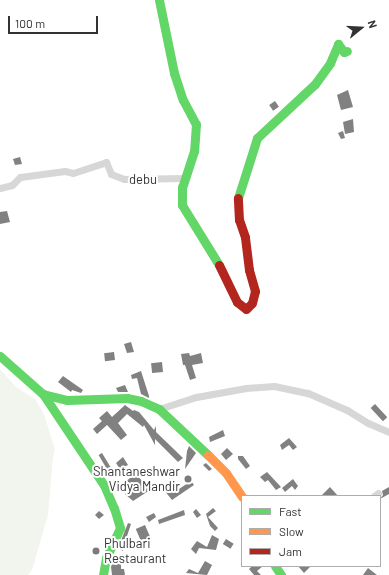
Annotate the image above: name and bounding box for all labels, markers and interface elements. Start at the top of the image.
scale bar [10,8,100,34]
north arrow [341,8,381,48]
text: 100 m [15,16,45,30]
text: N [366,19,380,30]
street label: debu [129,171,157,187]
place label: Shantaneshwar Vidya Mandir [93,464,180,495]
marker: Shantaneshwar Vidya Mandir [183,474,193,484]
legend [241,495,381,567]
text: Fast [279,504,302,518]
text: Slow [279,524,304,538]
place label: Phulbari Restaurant [104,536,166,567]
text: Jam [279,544,302,558]
marker: Phulbari Restaurant [91,546,101,556]

